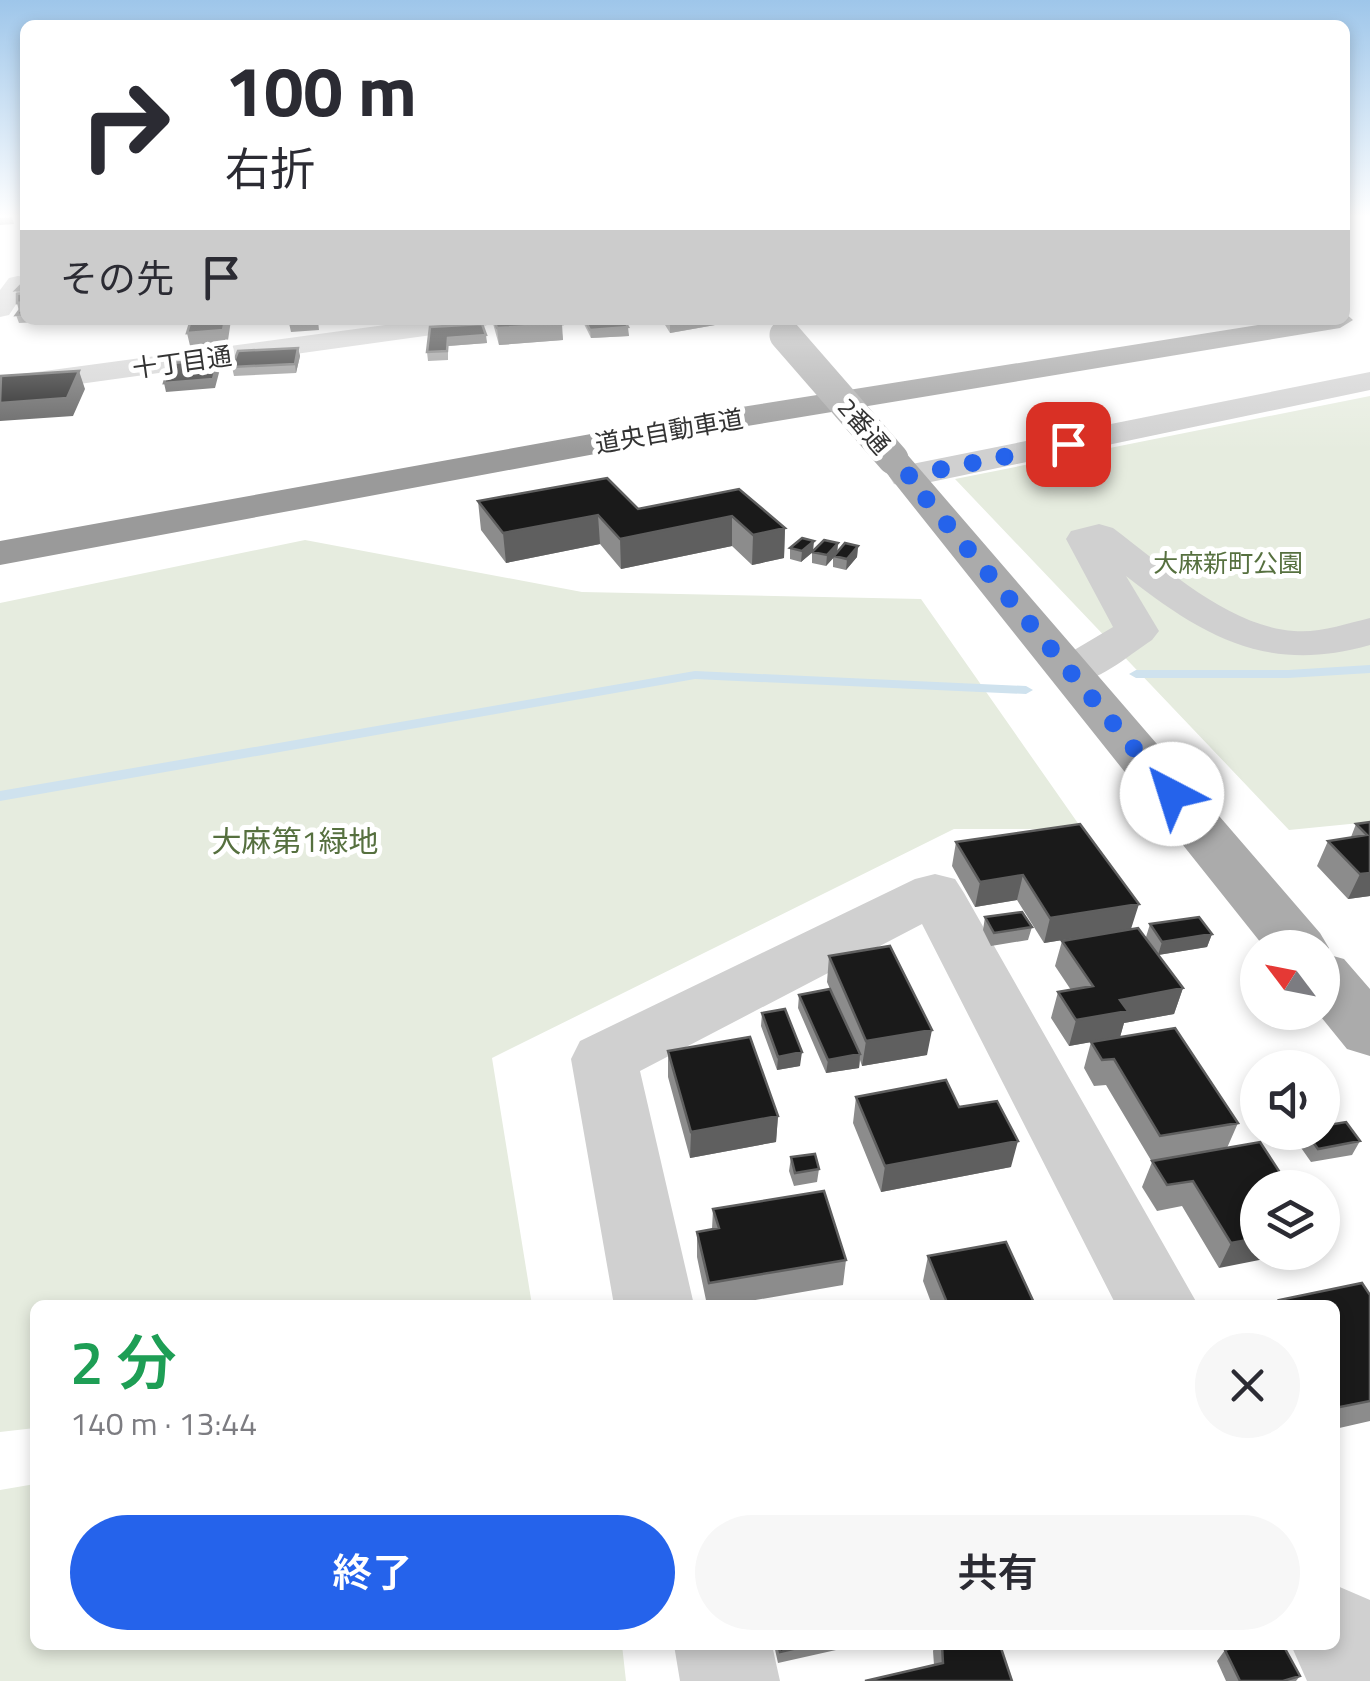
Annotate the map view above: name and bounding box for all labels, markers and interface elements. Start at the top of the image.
text: 100 m [225,37,417,143]
icon: right [60,60,190,190]
text: 右折 [225,134,315,202]
text: その先 [60,249,174,307]
icon: arrive [194,250,249,305]
street label: 十丁目通 [130,336,234,388]
street label: 2番通 [829,389,899,463]
street label: 道央自動車道 [592,399,746,463]
pin [1026,402,1111,487]
icon: arrive [1041,417,1096,472]
park label: 大麻新町公園 [1153,544,1303,582]
position arrow [1120,742,1224,846]
park label: 大麻第1緑地 [212,818,378,864]
north arrow [1240,930,1340,1030]
map controls [1240,930,1340,1270]
button: sound [1240,1050,1340,1150]
button: layers [1240,1170,1340,1270]
text: 2 分 [70,1316,177,1407]
button: close [1195,1333,1300,1438]
text: 140 m · 13:44 [70,1399,257,1447]
button: 終了 [70,1515,675,1630]
button: 共有 [695,1515,1300,1630]

